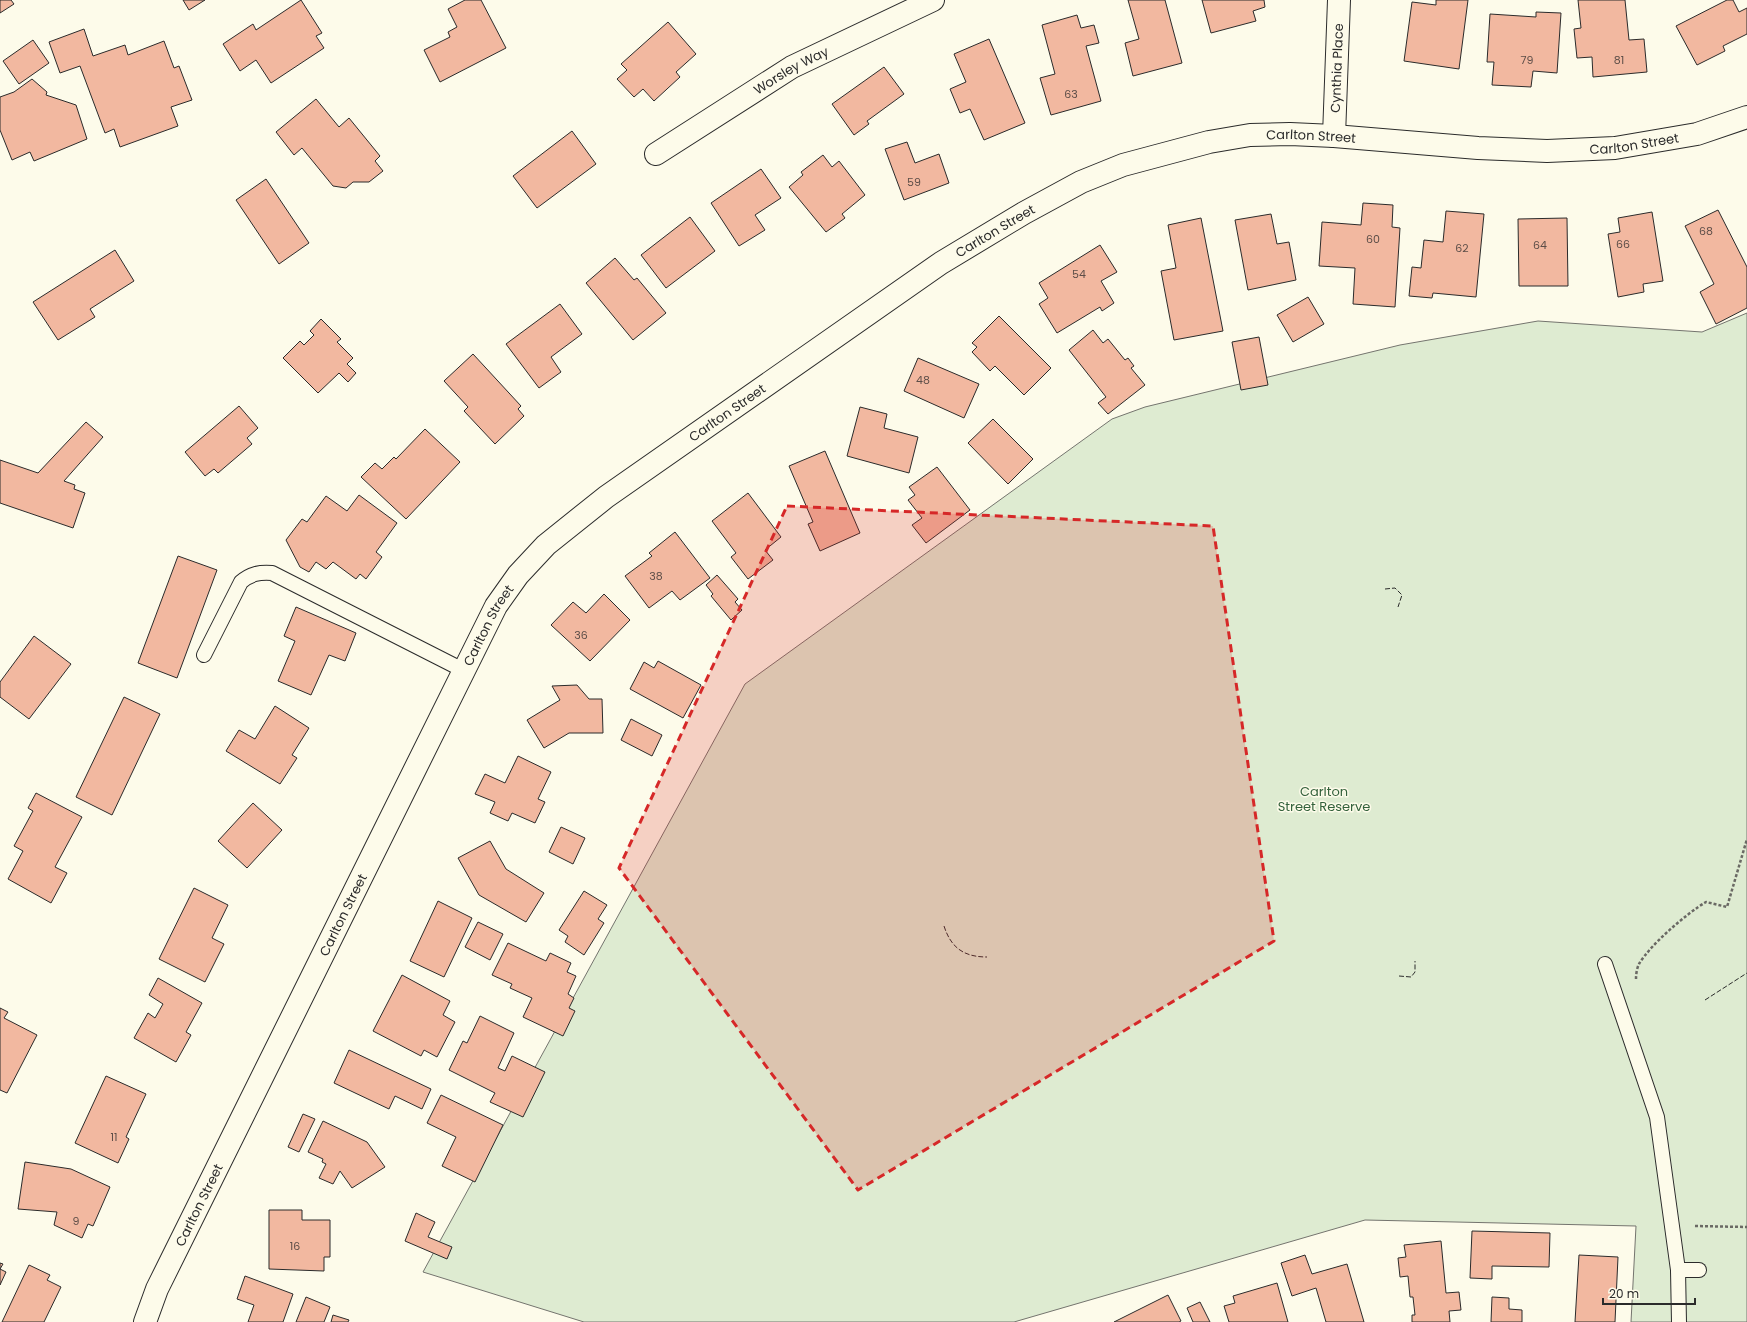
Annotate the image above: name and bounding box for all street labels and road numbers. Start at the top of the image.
street label: Cynthia Place [1326,23,1348,113]
street label: Worsley Way [750,42,832,99]
street label: Carlton Street [1266,125,1357,148]
street label: Carlton Street [1589,128,1680,159]
street label: Carlton Street [952,200,1039,262]
street label: Carlton Street [685,379,770,446]
street label: Carlton Street [459,581,518,669]
street label: Carlton Street [315,870,372,959]
street label: Carlton Street [171,1160,228,1250]

